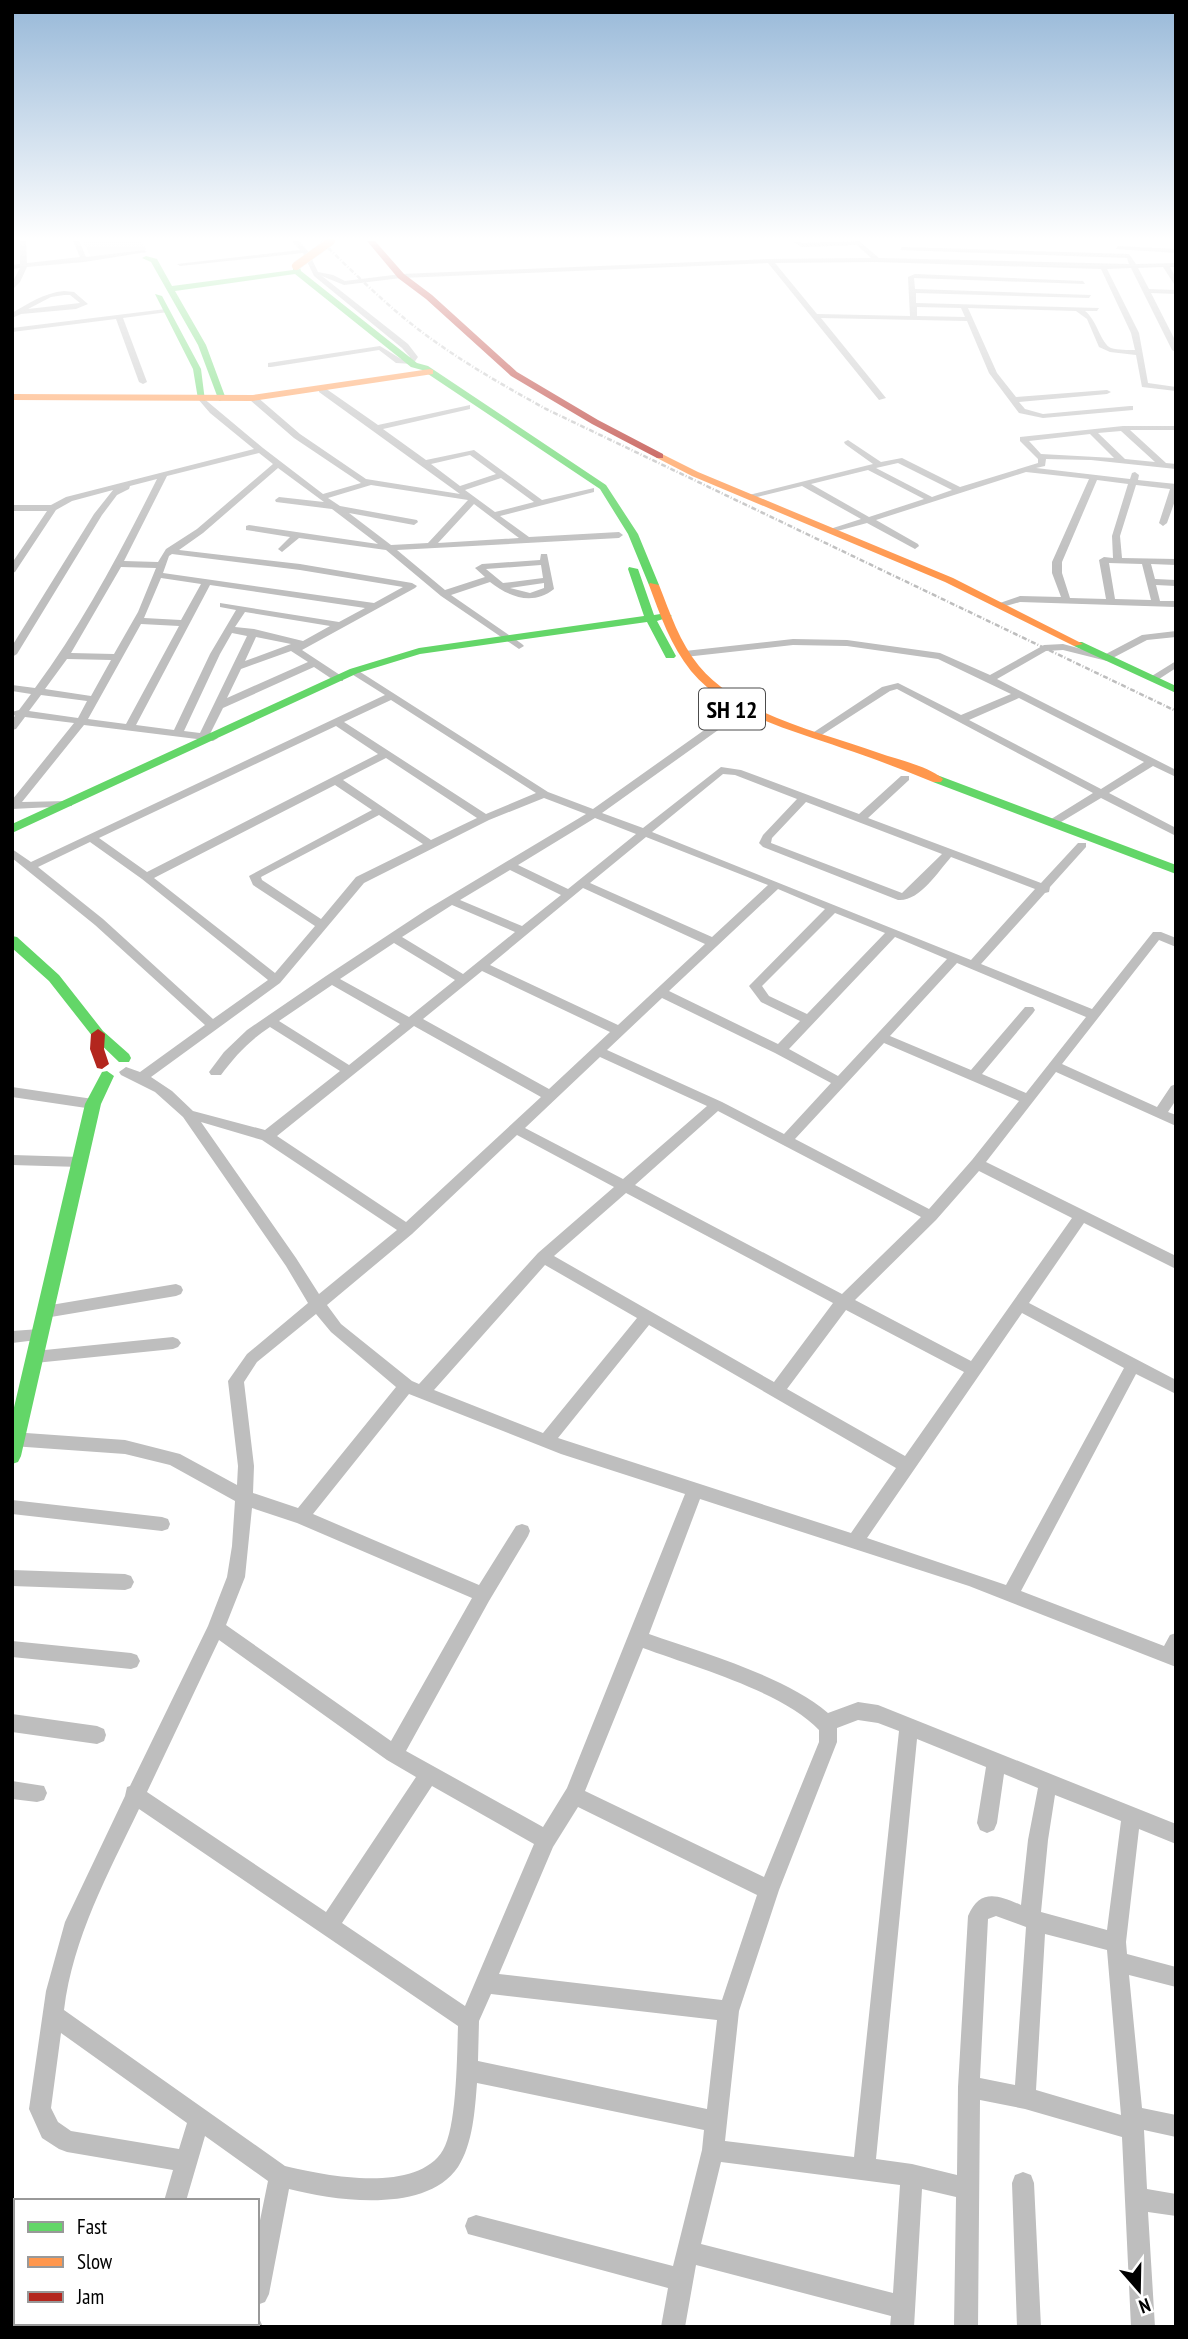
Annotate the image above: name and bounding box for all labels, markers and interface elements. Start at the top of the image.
road number: SH 12 [699,688,765,730]
legend [14,2199,259,2325]
text: Fast [77,2213,107,2240]
text: Slow [77,2248,113,2275]
north arrow [1104,2255,1174,2325]
text: Jam [76,2283,104,2310]
text: N [1136,2293,1154,2319]

